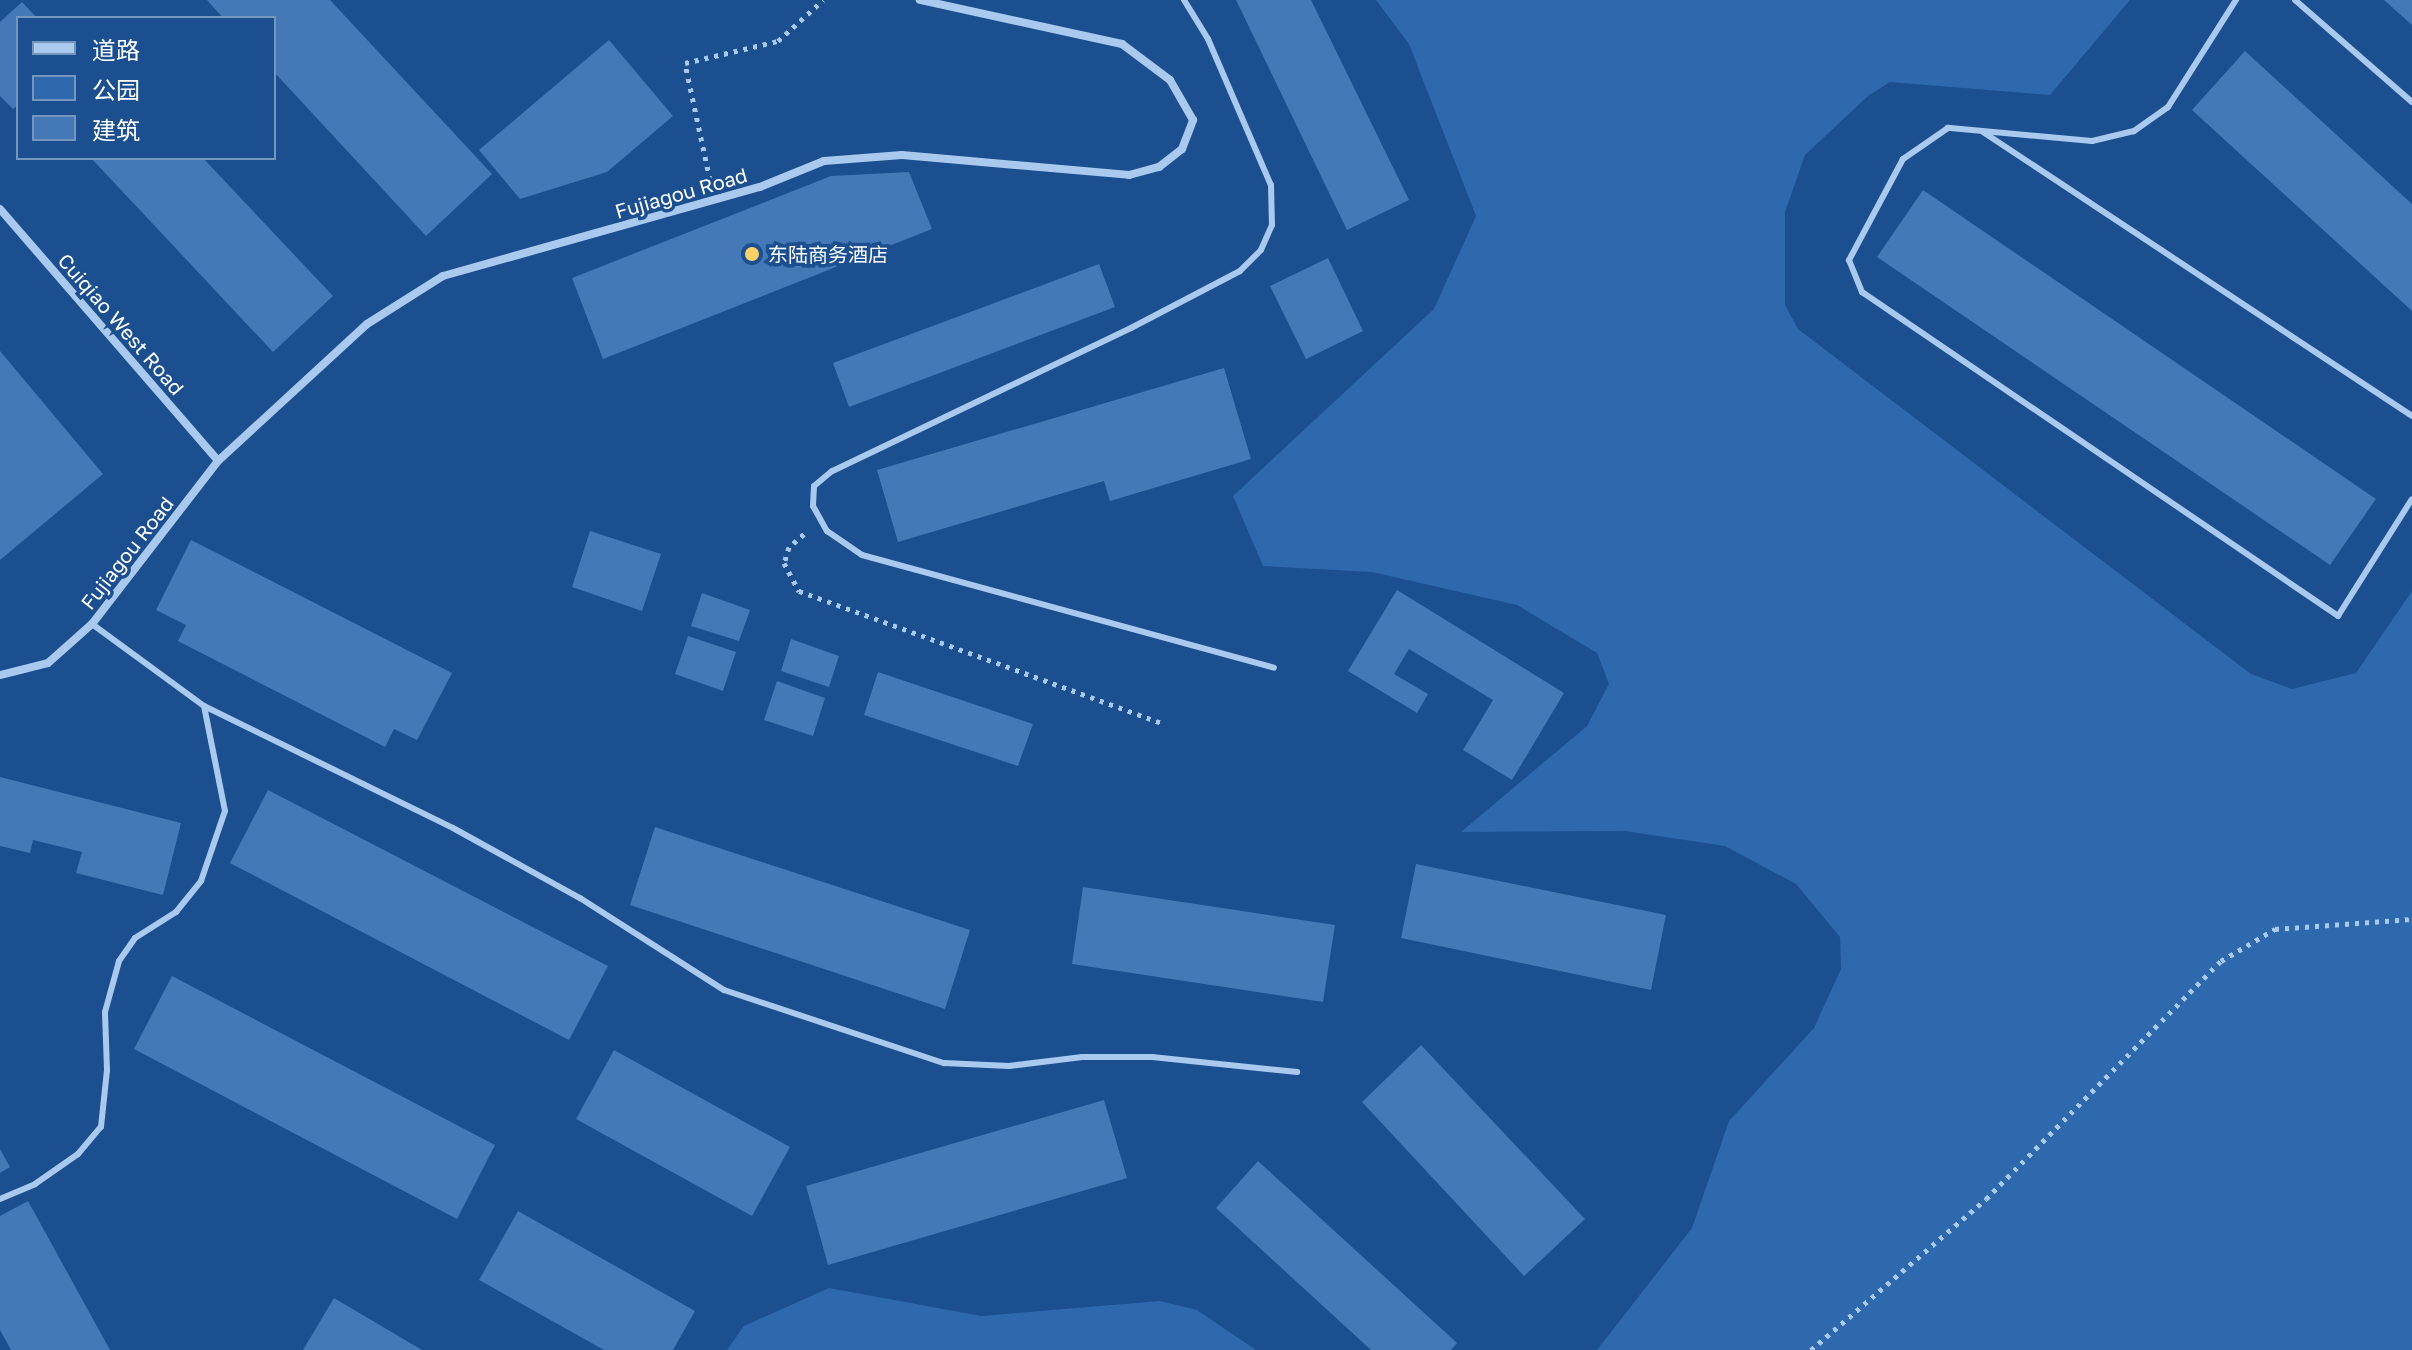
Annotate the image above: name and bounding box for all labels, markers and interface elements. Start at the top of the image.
legend [16,16,276,160]
text: 道路 [92,35,140,64]
text: 公园 [92,75,140,104]
text: 建筑 [92,115,140,144]
street label: Fujiagou Road [612,163,750,223]
place label: 东陆商务酒店 [768,242,888,266]
marker: 东陆商务酒店 [743,245,761,263]
street label: Cuiqiao West Road [53,248,189,400]
street label: Fujiagou Road [76,492,178,614]

